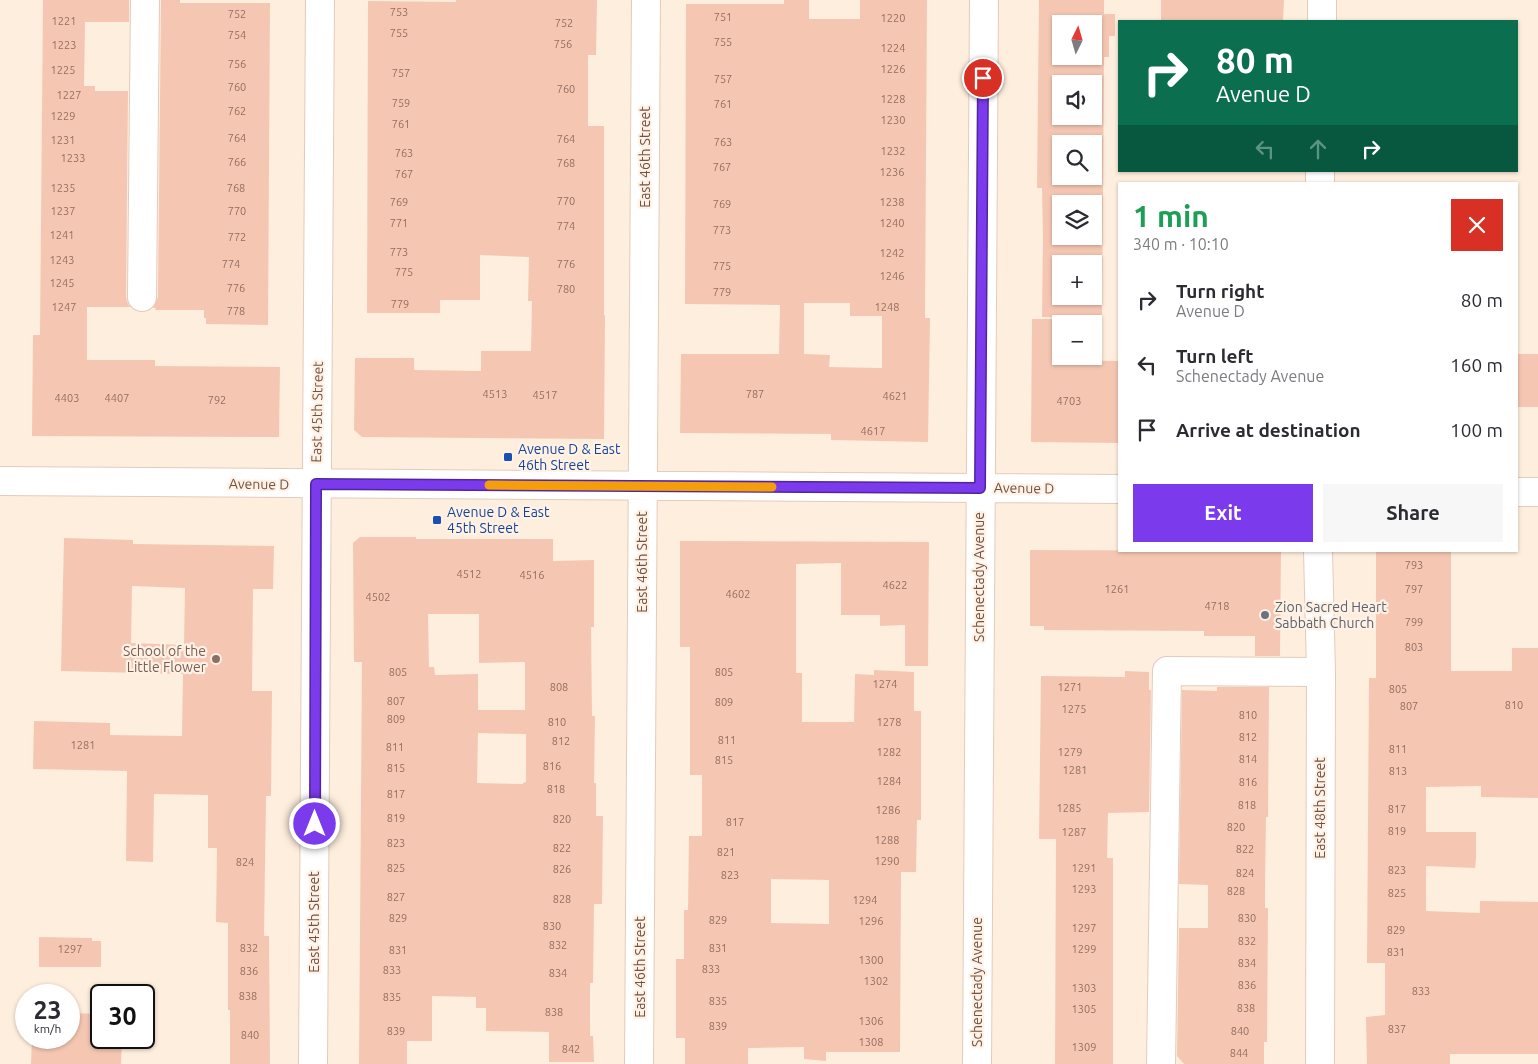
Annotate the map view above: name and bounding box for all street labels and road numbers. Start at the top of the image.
street label: East 46th Street [637,106,653,208]
street label: East 45th Street [308,361,326,463]
street label: Avenue D [229,475,289,493]
street label: Avenue D [994,479,1054,497]
street label: East 46th Street [634,511,650,613]
street label: Schenectady Avenue [971,512,987,642]
street label: East 48th Street [1312,757,1328,859]
street label: East 45th Street [306,871,322,973]
street label: East 46th Street [632,916,648,1018]
street label: Schenectady Avenue [969,917,985,1047]

